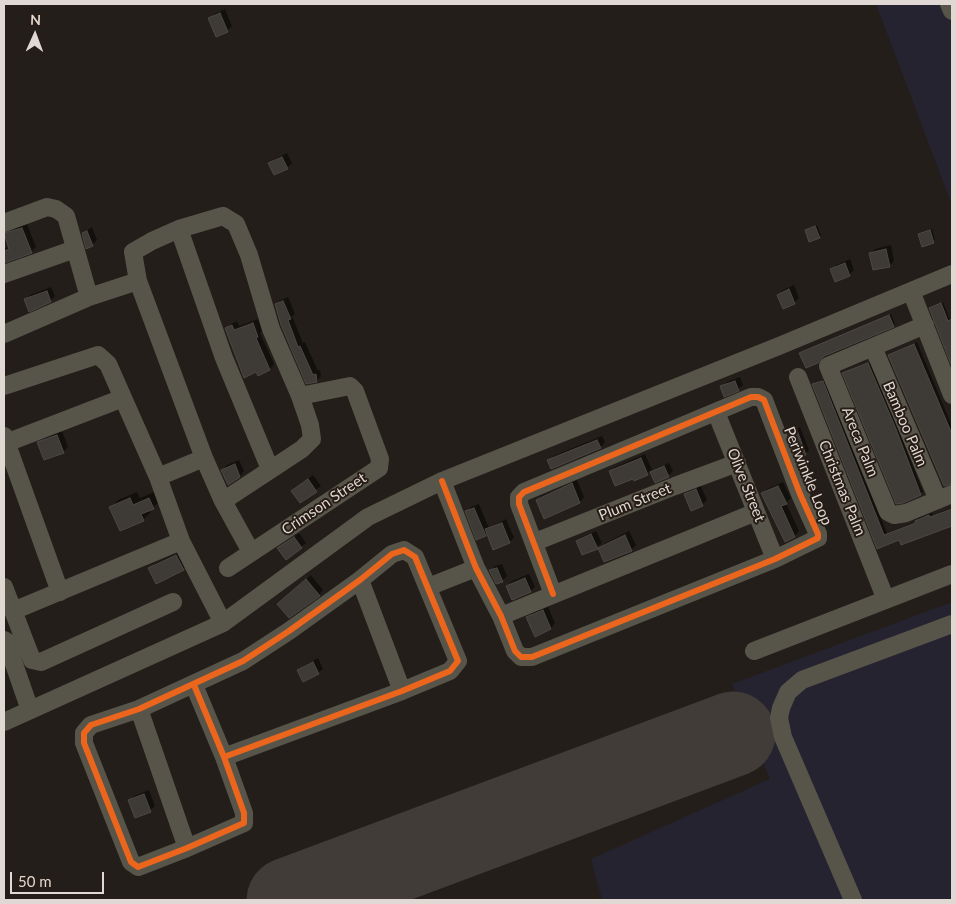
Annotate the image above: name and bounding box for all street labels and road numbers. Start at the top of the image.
street label: Bamboo Palm [879,379,931,469]
street label: Areca Palm [838,404,882,480]
street label: Periwinkle Loop [780,424,836,528]
street label: Christmas Palm [815,438,869,538]
street label: Olive Street [723,446,769,524]
street label: Crimson Street [278,469,370,539]
street label: Plum Street [596,479,674,525]

